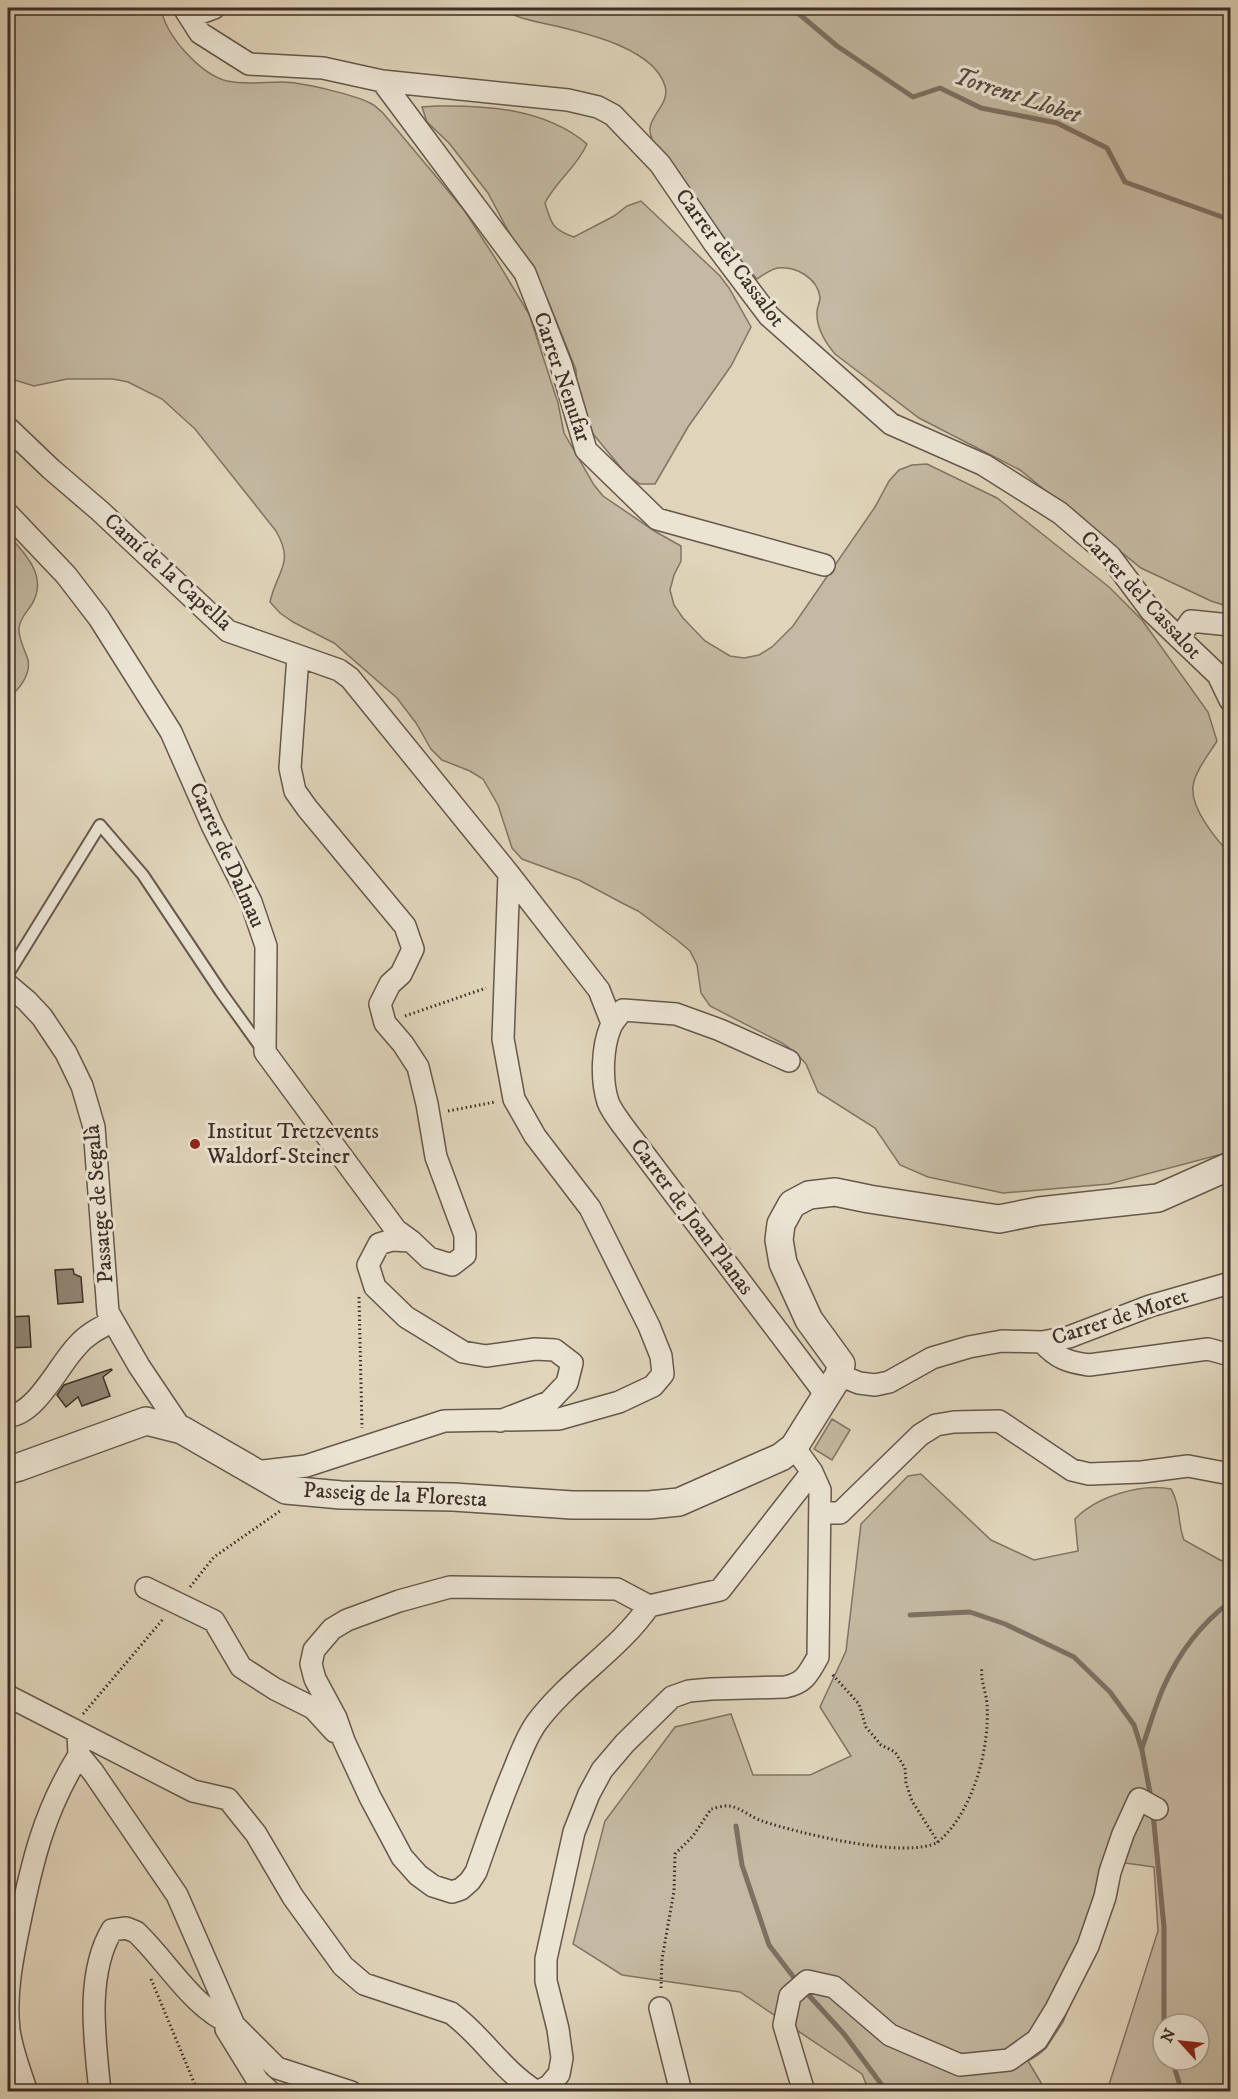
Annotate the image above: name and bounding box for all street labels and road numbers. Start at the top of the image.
street label: Carrer del Cassalot [669,184,791,332]
street label: Carrer Nenufar [527,308,597,446]
street label: Camí de la Capella [98,507,238,637]
street label: Carrer del Cassalot [1074,525,1208,665]
street label: Carrer de Dalmau [183,778,271,932]
street label: Passatge de Segalà [79,1123,119,1284]
street label: Carrer de Joan Planas [624,1134,760,1300]
street label: Carrer de Moret [1048,1282,1192,1352]
street label: Passeig de la Floresta [302,1477,488,1513]

